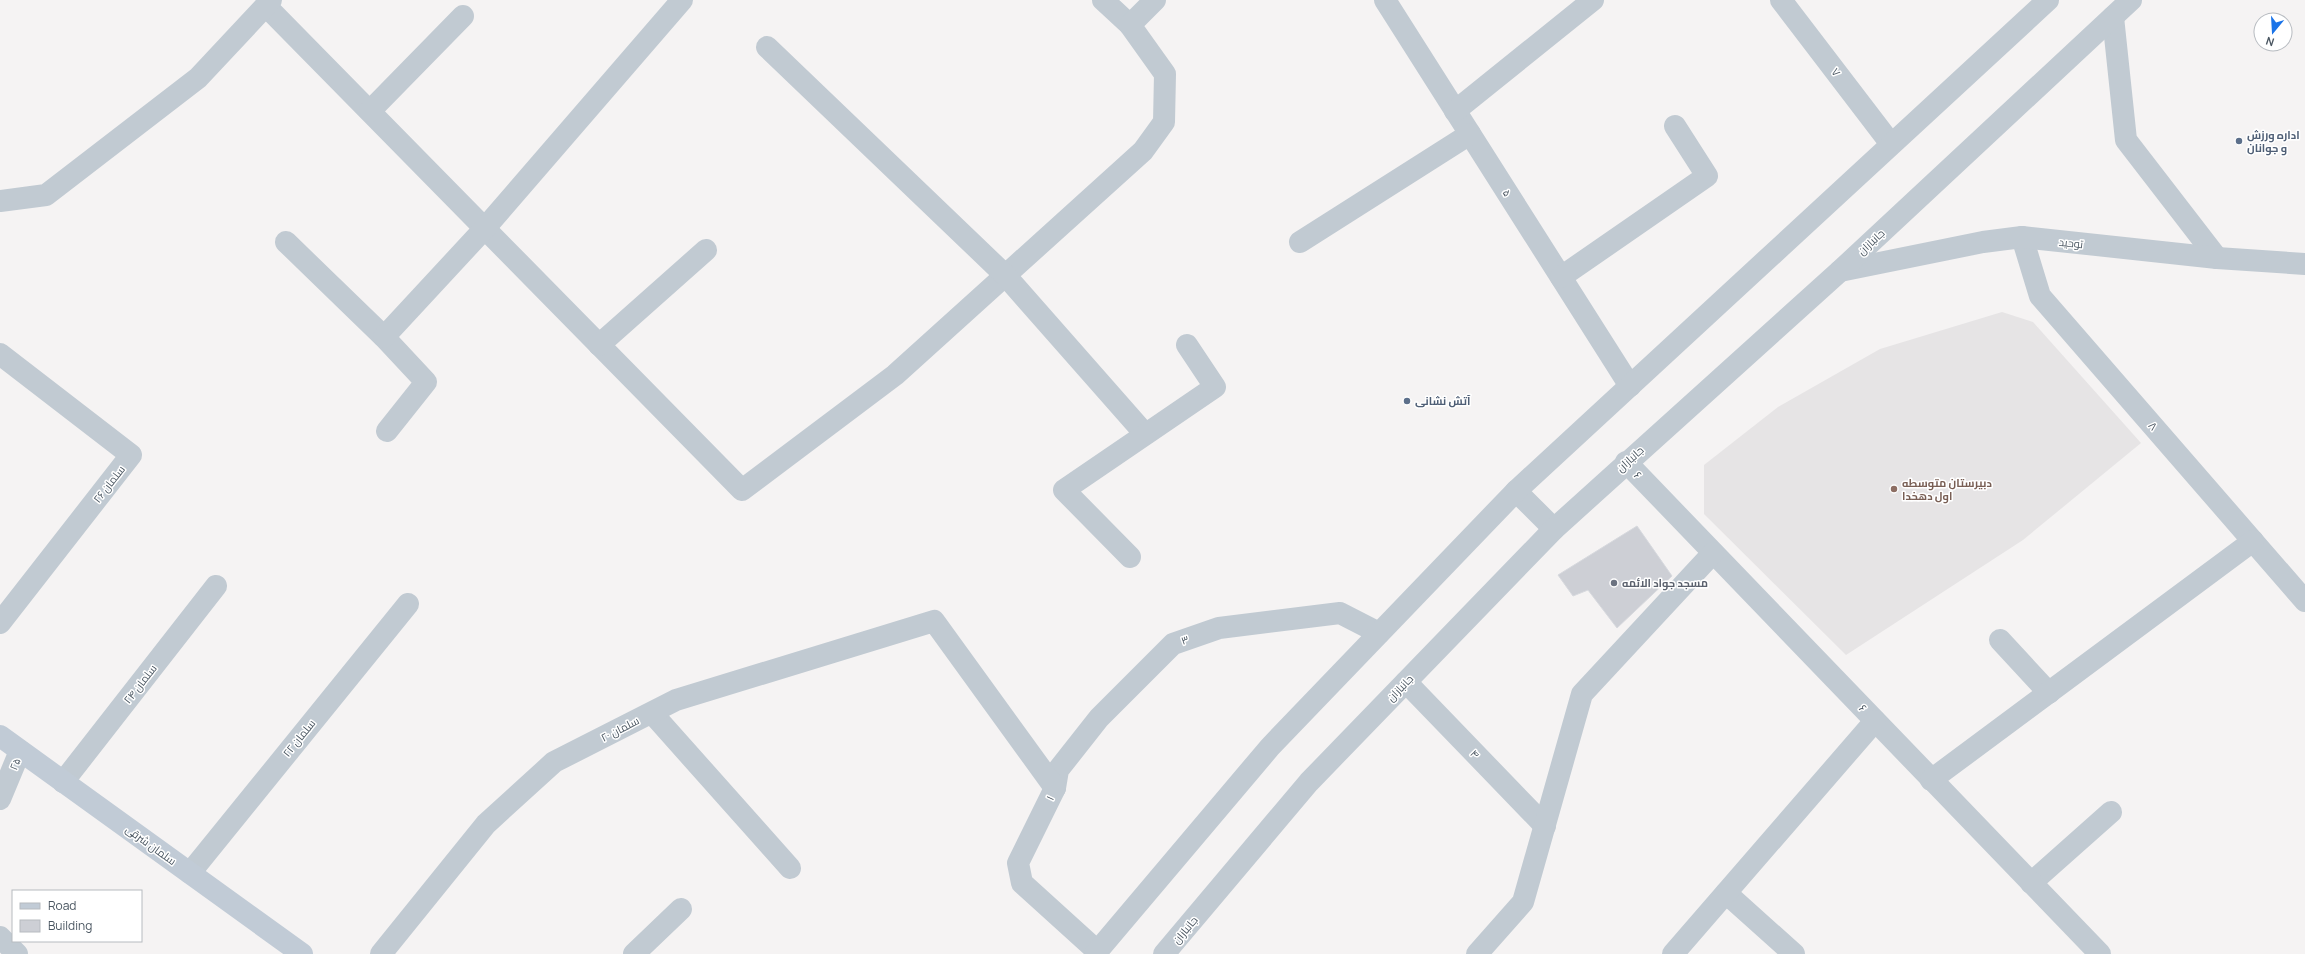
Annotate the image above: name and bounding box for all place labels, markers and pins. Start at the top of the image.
place label: اداره ورزش و جوانان [2247,127,2300,156]
marker: اداره ورزش و جوانان [2234,136,2244,146]
place label: آتش نشانی [1415,393,1471,408]
marker: آتش نشانی [1402,396,1412,406]
place label: دبیرستان متوسطه اول دهخدا [1902,475,1992,504]
marker: دبیرستان متوسطه اول دهخدا [1889,484,1899,494]
place label: مسجد جواد الائمه [1622,575,1708,591]
marker: مسجد جواد الائمه [1609,578,1619,588]

